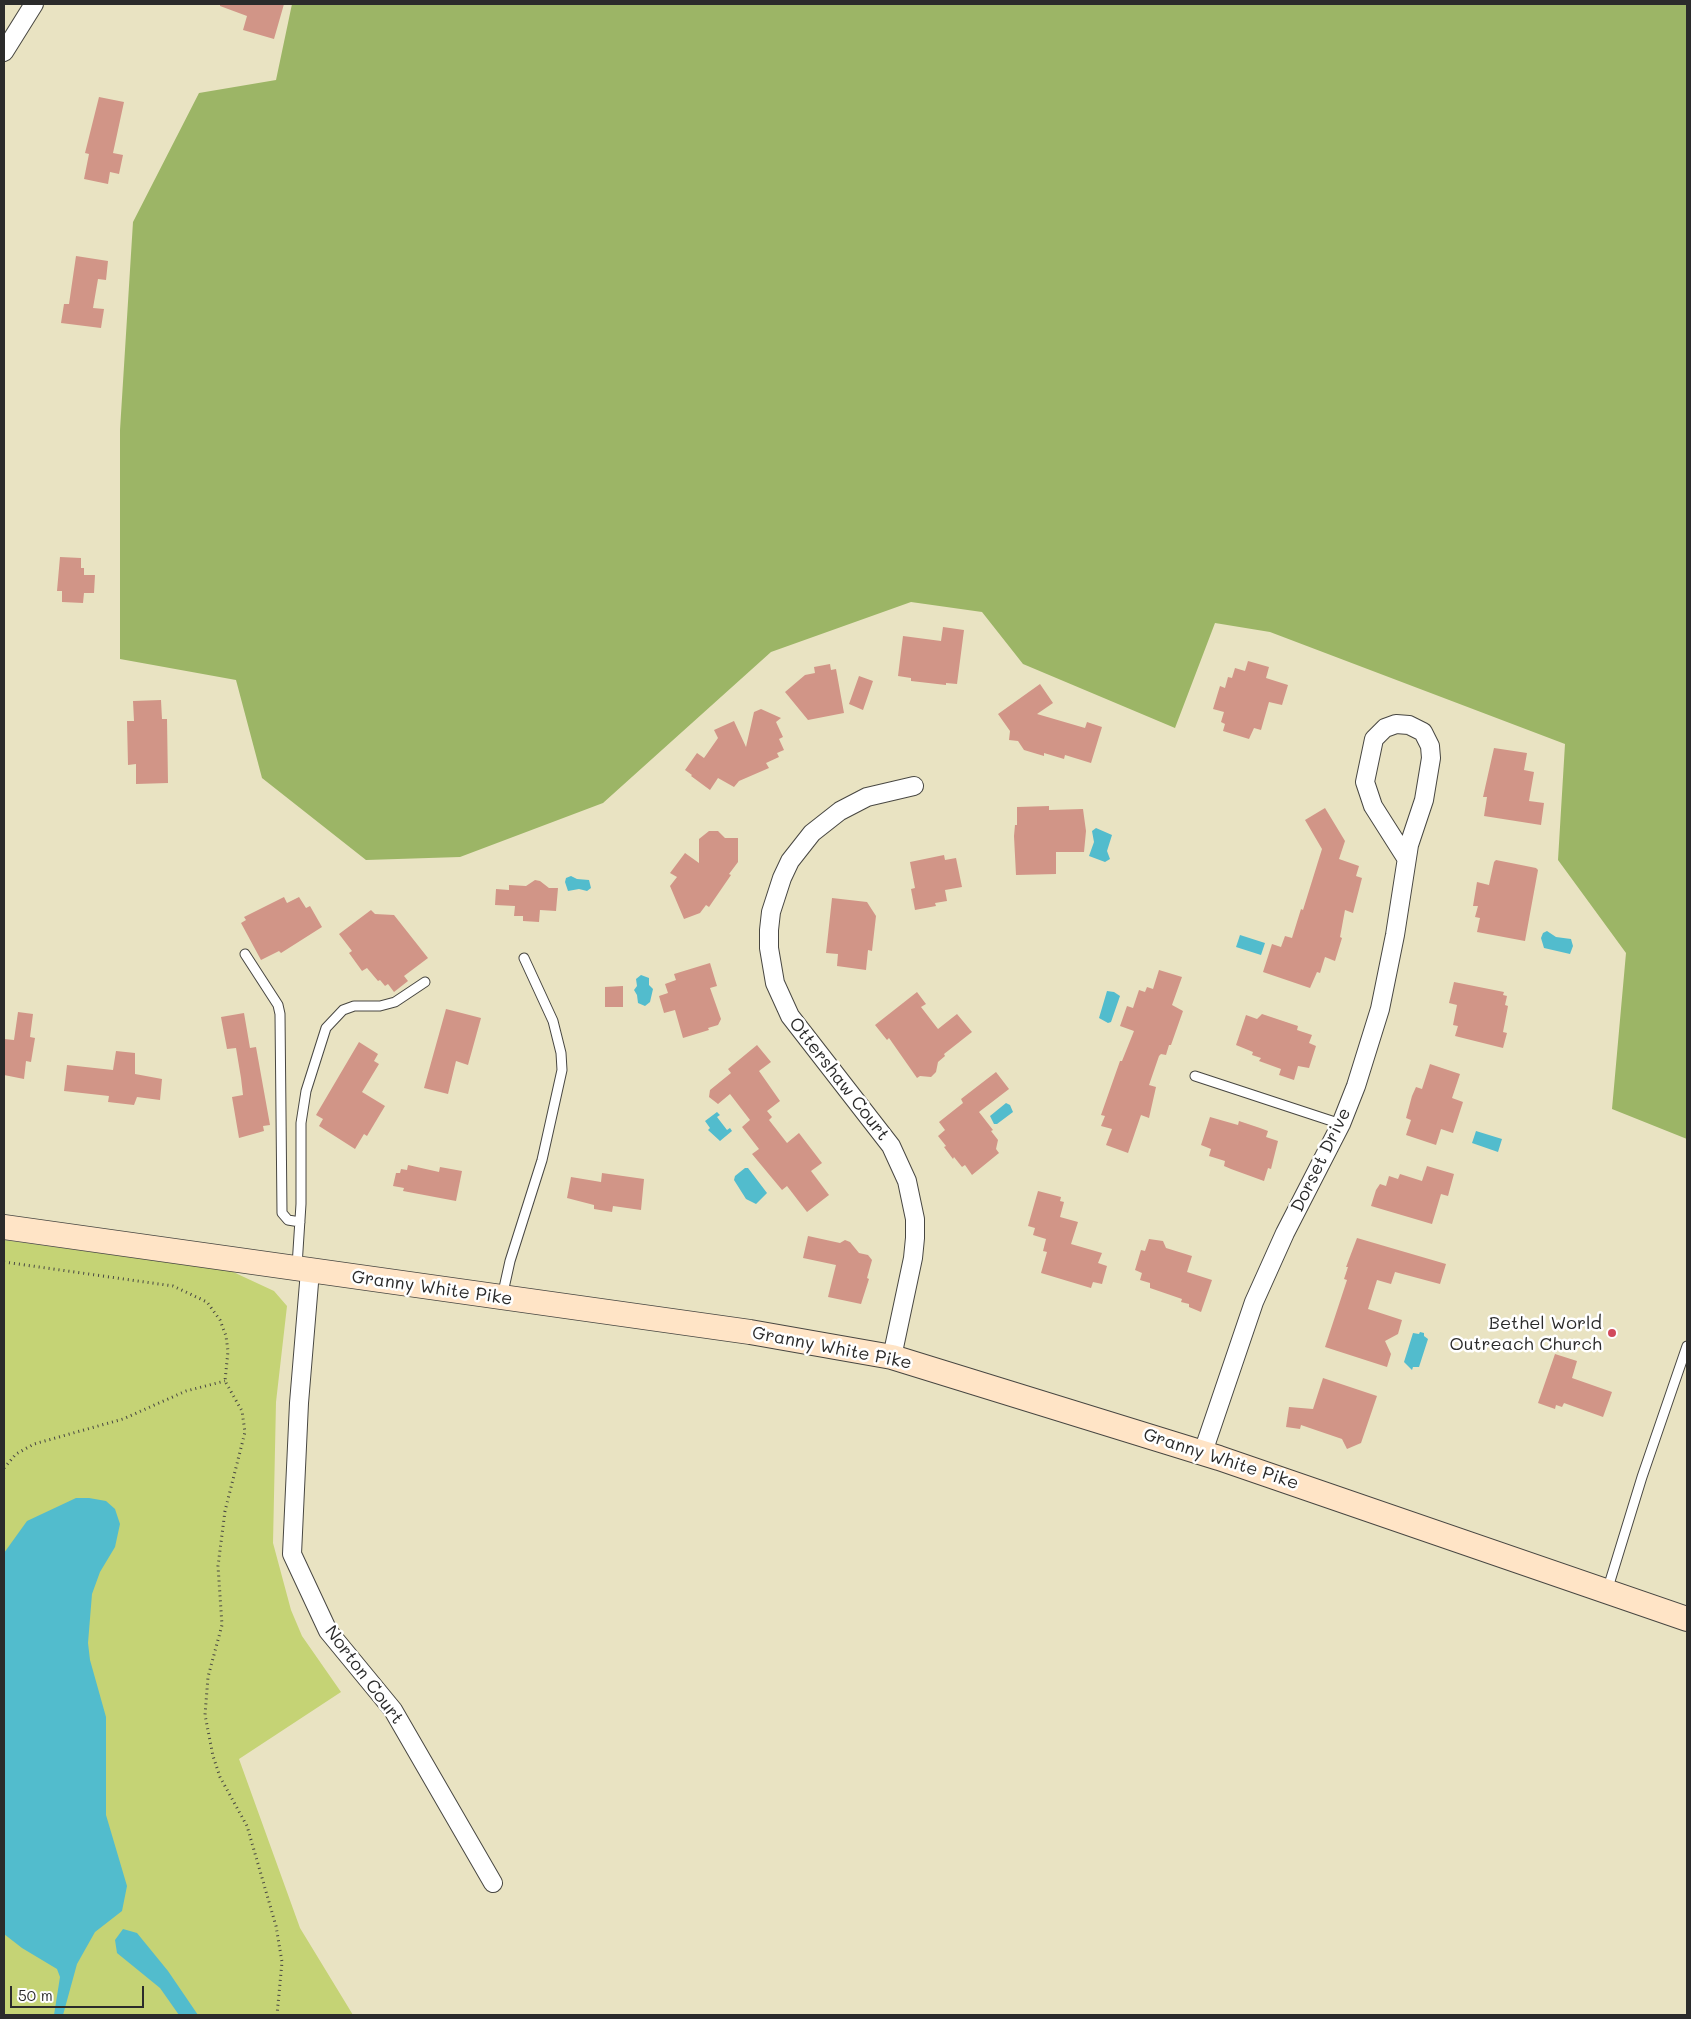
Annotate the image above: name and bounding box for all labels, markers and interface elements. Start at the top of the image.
street label: Ottershaw Court [784,1013,894,1145]
street label: Dorset Drive [1286,1104,1356,1216]
street label: Granny White Pike [350,1266,514,1310]
place label: Bethel World Outreach Church [1449,1312,1602,1355]
street label: Granny White Pike [750,1322,914,1374]
marker: Bethel World Outreach Church [1606,1327,1618,1339]
street label: Granny White Pike [1141,1424,1301,1494]
street label: Norton Court [320,1622,408,1728]
scale bar [12,1976,146,2008]
text: 50 m [18,1985,53,2005]

